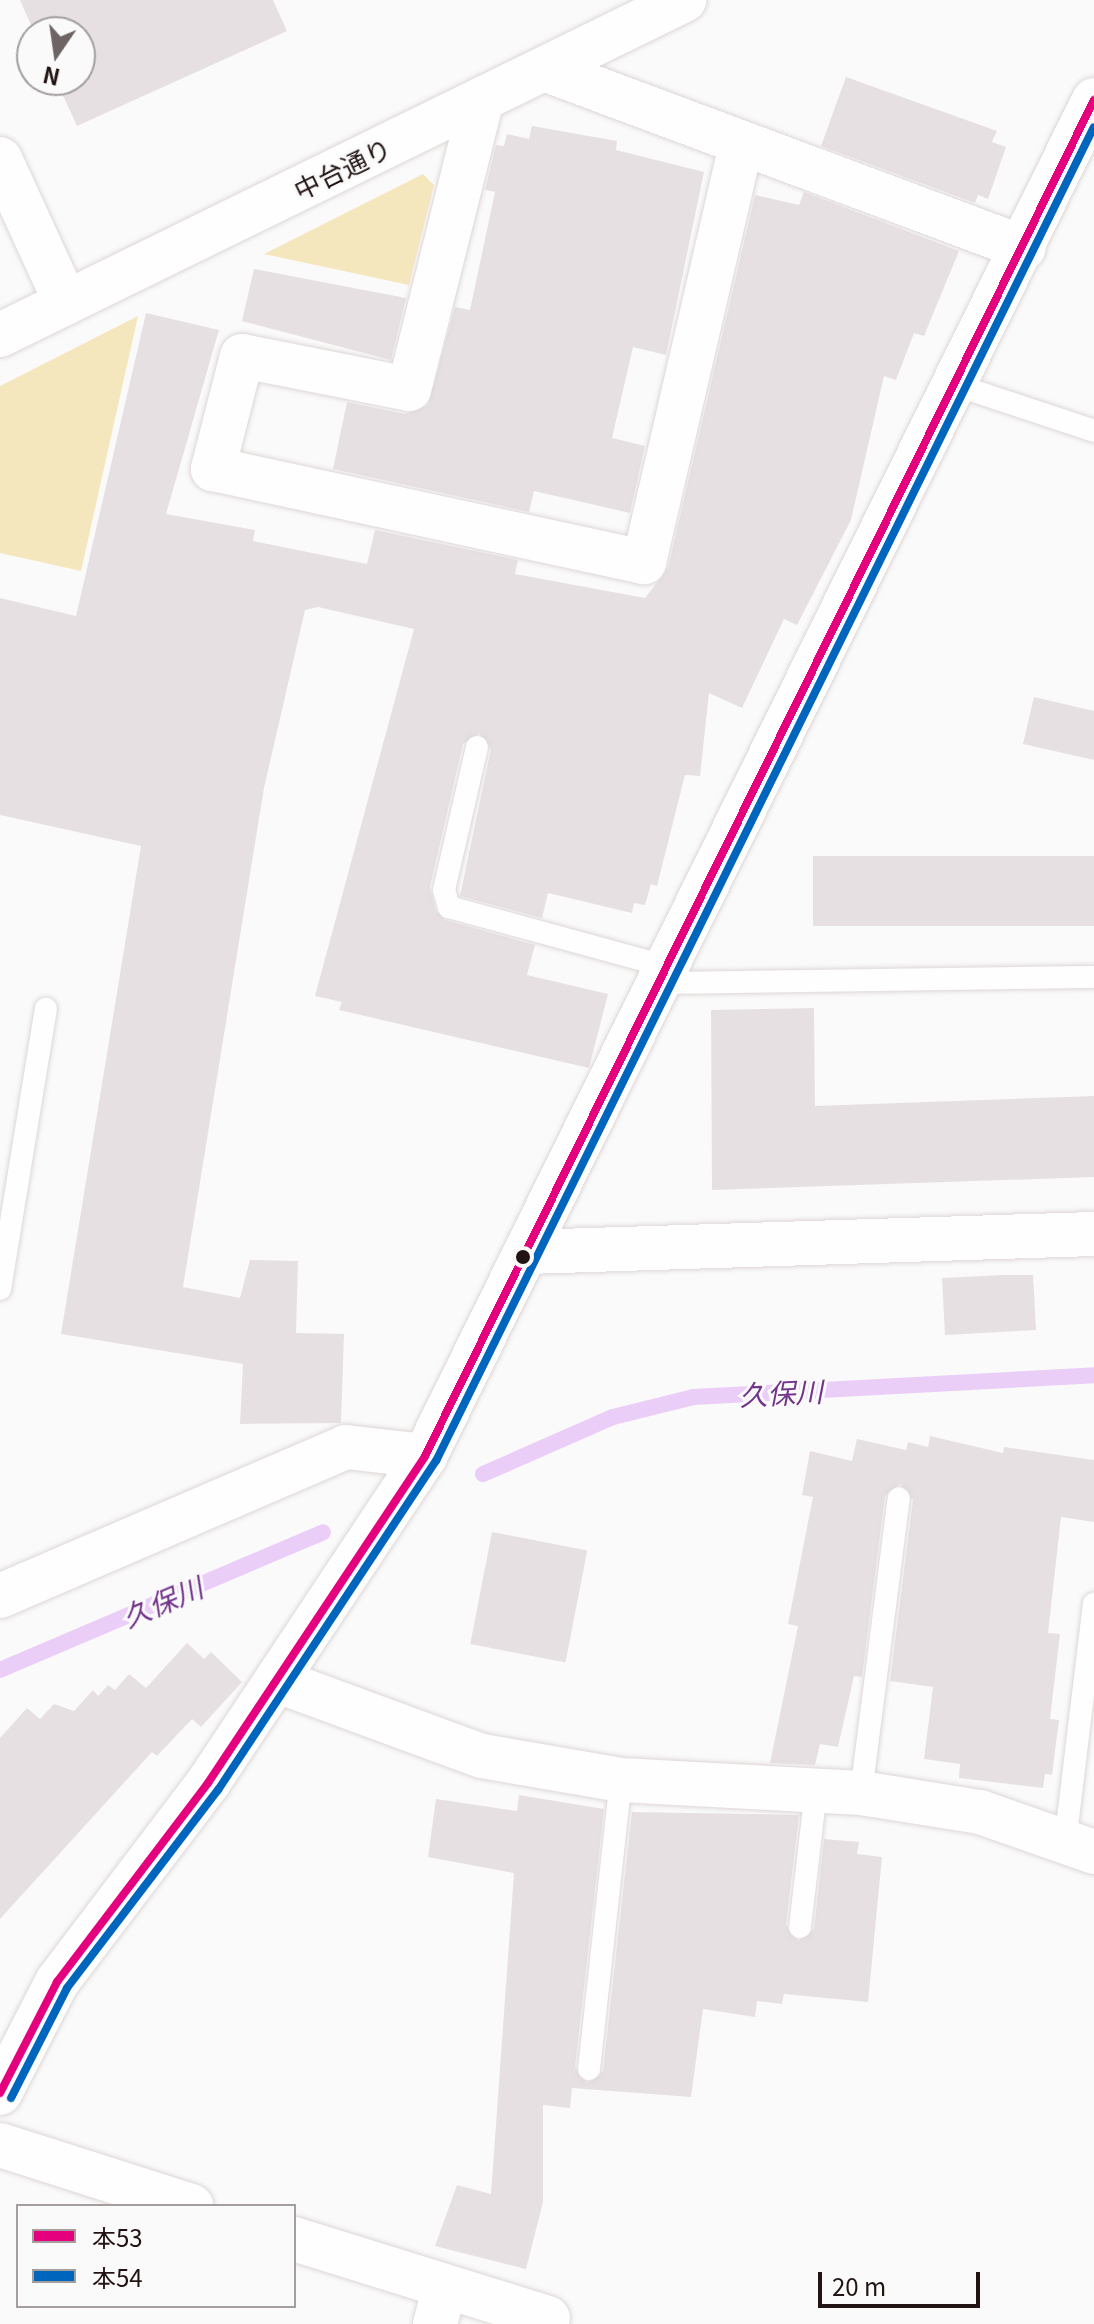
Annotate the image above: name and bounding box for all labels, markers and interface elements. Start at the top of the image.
north arrow [16,16,96,96]
text: N [39,60,63,95]
street label: 中台通り [288,131,396,205]
unlabelled marker [515,1249,531,1265]
water label: 久保川 [738,1373,824,1411]
water label: 久保川 [117,1569,207,1633]
legend [16,2204,296,2308]
text: 本53 [92,2219,143,2254]
scale bar [822,2256,984,2306]
text: 本54 [92,2259,143,2294]
text: 20 m [832,2268,886,2303]

